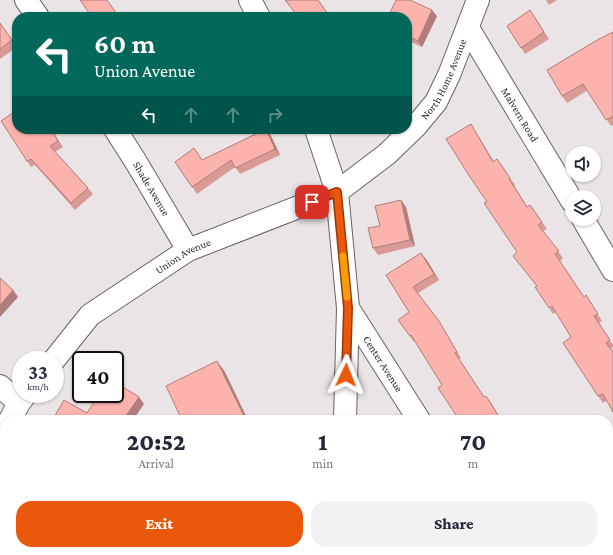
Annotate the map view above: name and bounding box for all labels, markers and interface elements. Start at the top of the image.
icon: left [28,28,80,80]
text: 60 m [94,28,155,59]
street label: North Home Avenue [418,37,468,122]
text: Union Avenue [94,61,195,81]
street label: Malvern Road [499,85,541,144]
icon: left [138,104,160,126]
icon: ahead [180,104,202,126]
icon: ahead [222,104,244,126]
icon: right [264,104,286,126]
map controls [565,146,601,226]
button: sound [565,146,601,182]
street label: Shade Avenue [131,159,173,218]
pin [295,185,329,219]
button: layers [565,190,601,226]
icon: arrive [301,191,323,213]
street label: Union Avenue [153,236,212,276]
street label: Center Avenue [361,333,406,394]
speed limit sign: 40 [72,351,124,403]
position arrow [325,354,367,396]
text: 33 [28,361,48,383]
text: km/h [27,381,49,392]
text: 20:52 [127,428,186,455]
text: 1 [318,428,327,455]
text: 70 [460,428,486,455]
text: Arrival [138,456,174,471]
text: min [312,456,333,471]
text: m [468,456,478,471]
button: Exit [16,501,303,547]
button: Share [311,501,597,547]

